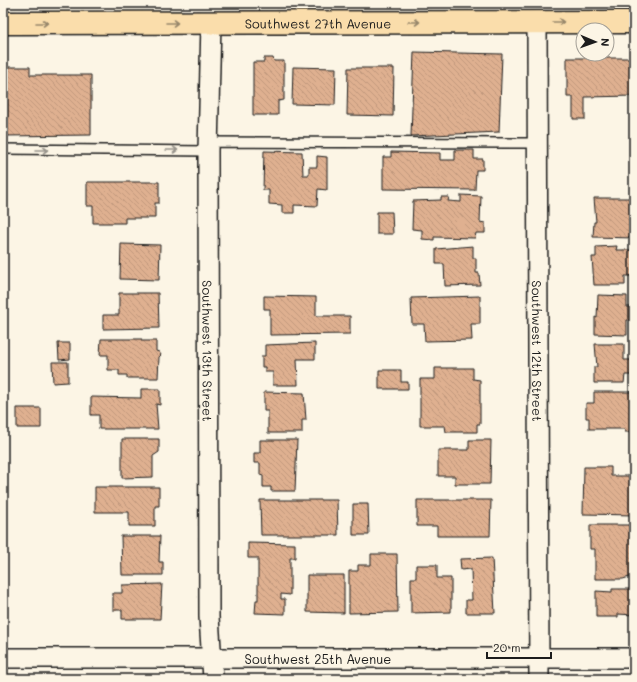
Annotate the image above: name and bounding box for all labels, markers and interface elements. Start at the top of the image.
street label: Southwest 27th Avenue [245,14,391,31]
one-way arrow [407,18,420,26]
one-way arrow [551,18,564,26]
one-way arrow [35,19,48,27]
one-way arrow [165,19,178,27]
north arrow [575,22,615,62]
text: N [598,38,613,47]
one-way arrow [35,146,48,154]
one-way arrow [165,146,178,154]
street label: Southwest 13th Street [200,280,217,422]
street label: Southwest 12th Street [529,280,547,422]
scale bar [487,634,551,660]
text: 20 m [493,639,521,655]
street label: Southwest 25th Avenue [245,650,391,667]

